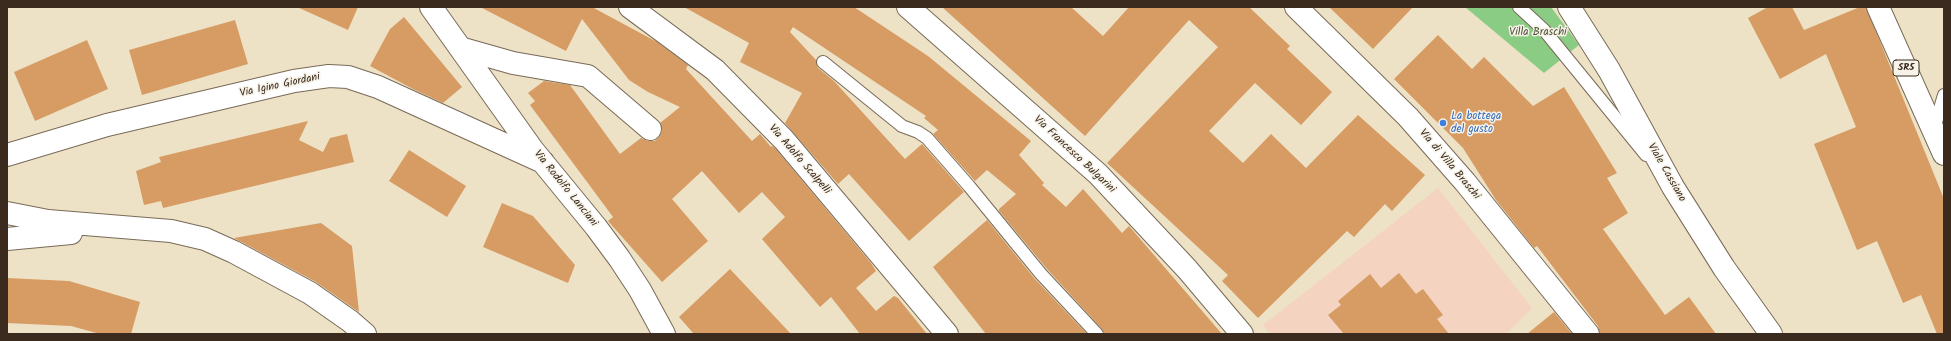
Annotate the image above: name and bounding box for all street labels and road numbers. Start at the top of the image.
road number: SR5 [1893,60,1919,76]
street label: Via Igino Giordani [239,71,321,101]
street label: Via Francesco Bulgarini [1030,114,1118,196]
street label: Via Adolfo Scalpelli [765,122,833,198]
street label: Via di Villa Braschi [1416,127,1482,203]
street label: Viale Cassiano [1644,141,1688,205]
street label: Via Rodolfo Lanciani [530,148,600,230]

